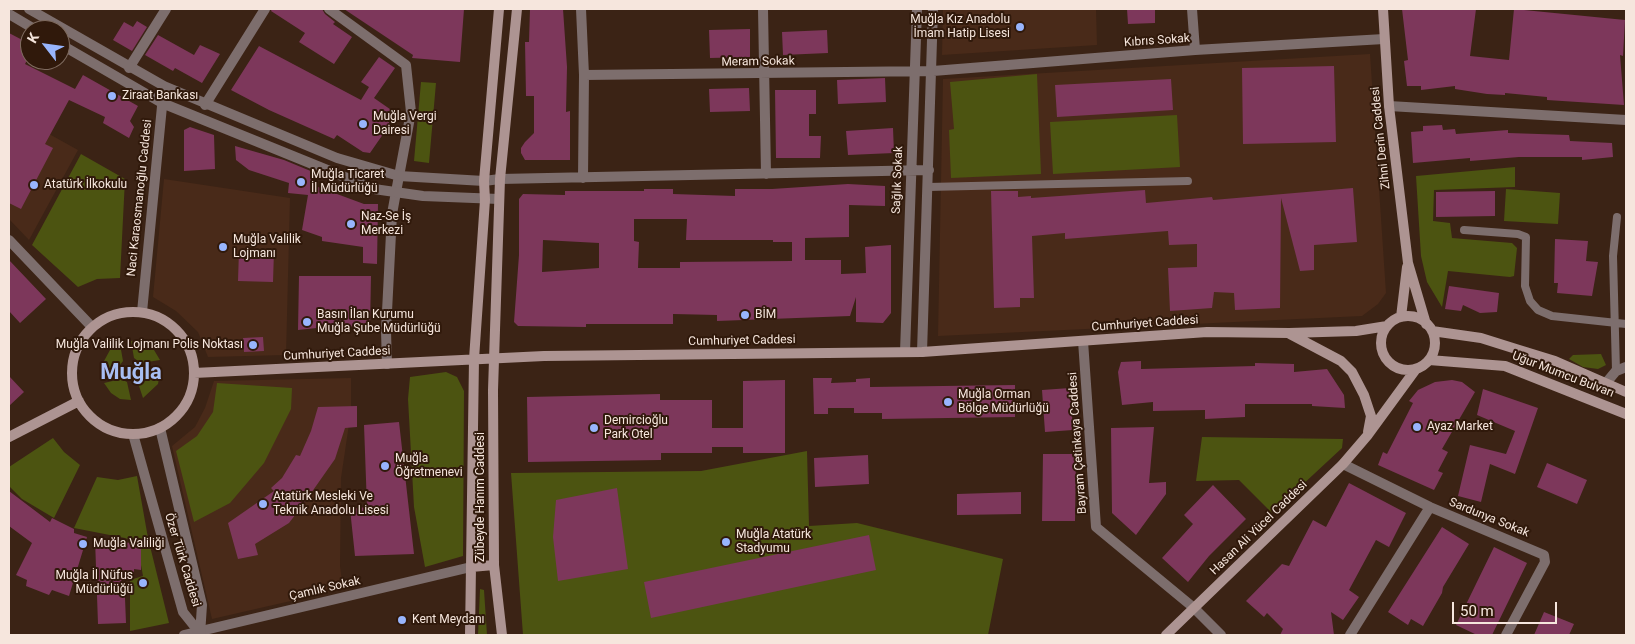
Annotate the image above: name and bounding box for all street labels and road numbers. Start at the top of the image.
street label: Kıbrıs Sokak [1124,32,1190,50]
street label: Meram Sokak [721,54,795,70]
street label: Zihni Derin Caddesi [1368,86,1394,190]
street label: Naci Karaosmanoğlu Caddesi [125,119,155,277]
street label: Sağlık Sokak [890,146,906,214]
street label: Cumhuriyet Caddesi [1091,313,1199,335]
street label: Cumhuriyet Caddesi [688,333,796,349]
street label: Cumhuriyet Caddesi [283,344,391,364]
street label: Uğur Mumcu Bulvarı [1510,349,1616,401]
street label: Bayram Çetinkaya Caddesi [1066,372,1090,514]
street label: Zübeyde Hanım Caddesi [474,432,488,562]
street label: Hasan Ali Yücel Caddesi [1207,478,1311,578]
street label: Sardunya Sokak [1447,495,1531,541]
street label: Özer Türk Caddesi [161,511,203,609]
street label: Çamlık Sokak [288,574,362,604]

